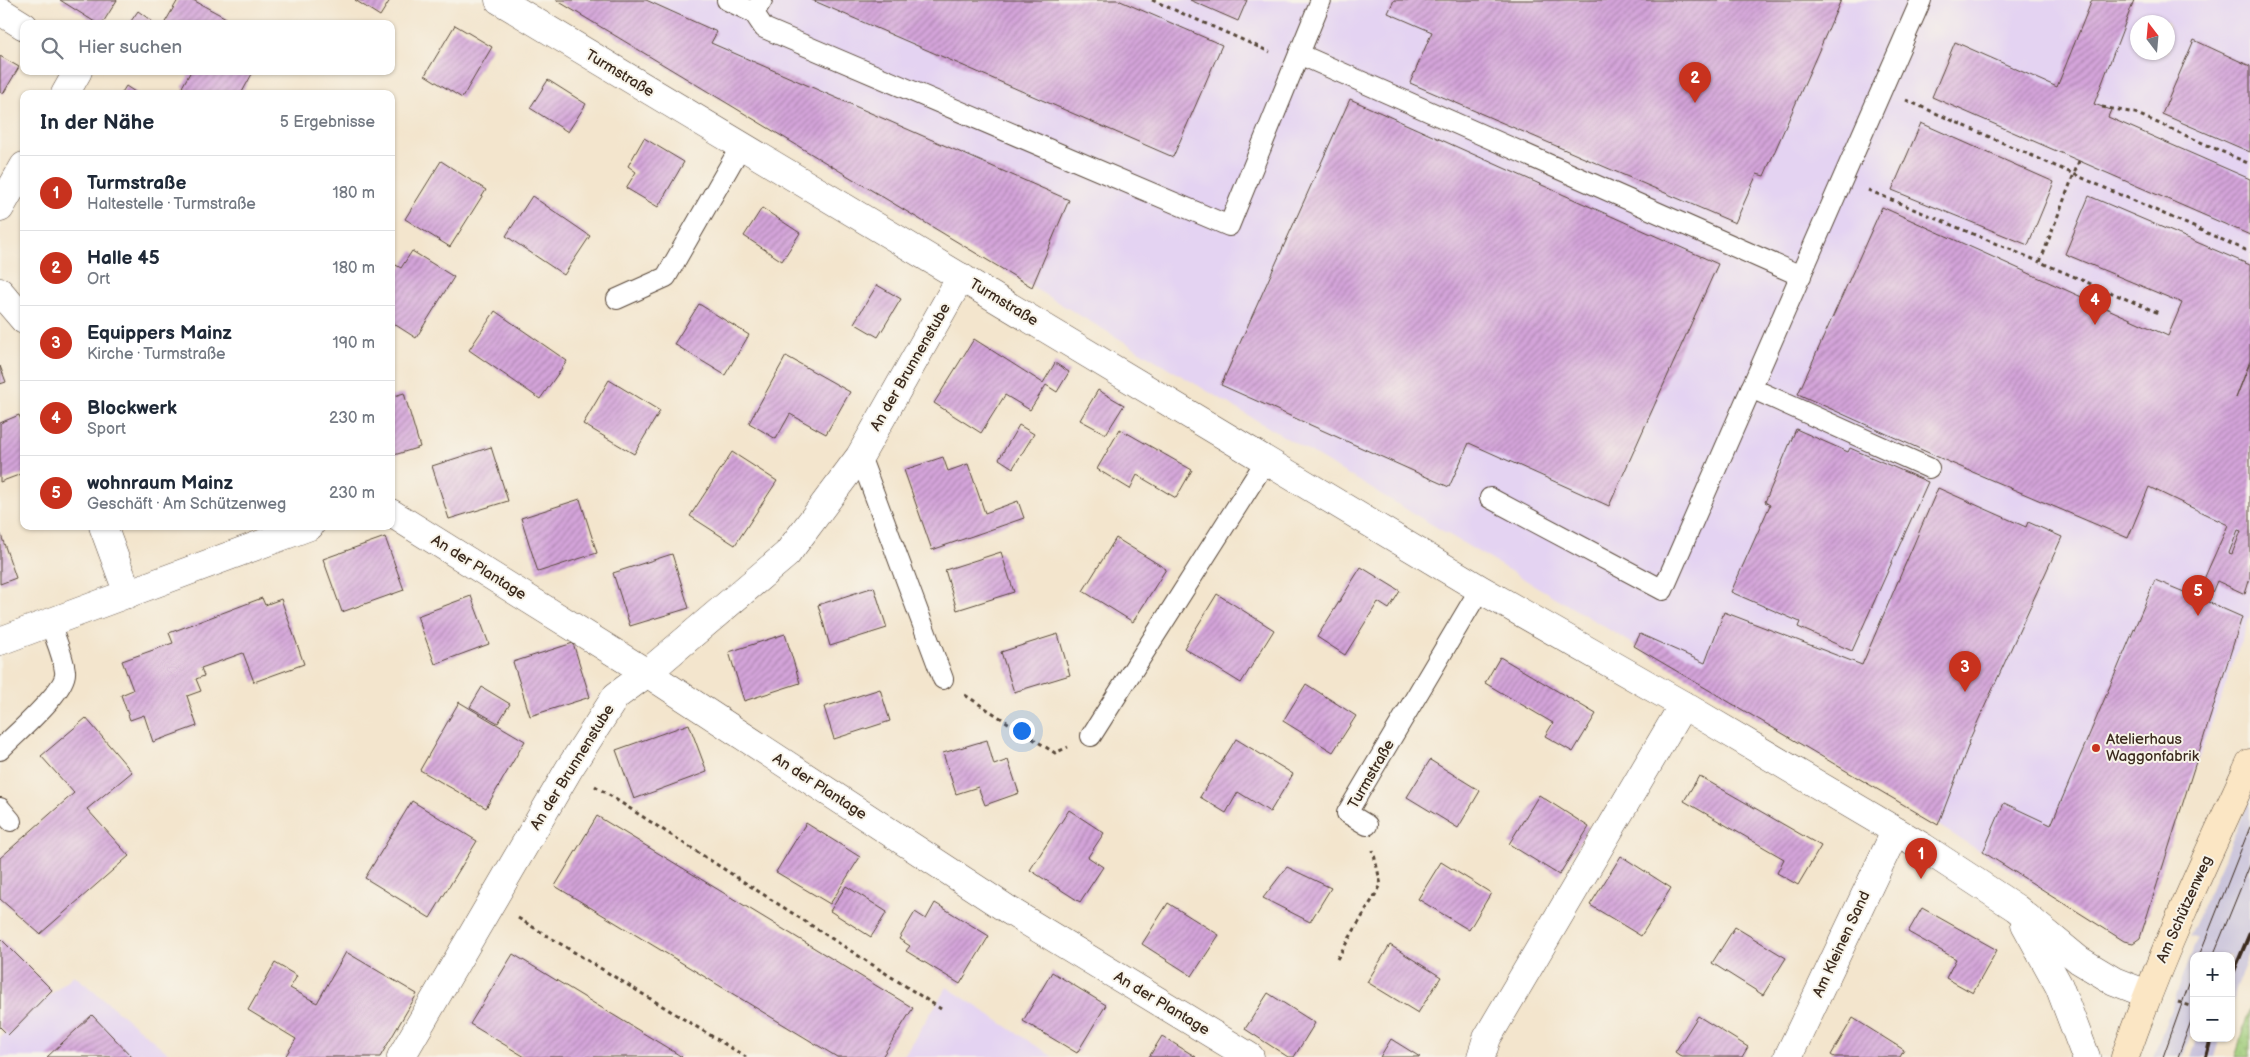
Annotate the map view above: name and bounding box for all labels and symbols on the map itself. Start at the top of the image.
north arrow [2130,15,2175,60]
street label: Turmstraße [582,45,658,101]
pin: 2 [1679,62,1711,103]
street label: Turmstraße [966,274,1042,330]
pin: 4 [2079,284,2111,325]
street label: An der Brunnenstube [866,300,955,435]
street label: An der Plantage [428,531,530,604]
pin: 5 [2182,575,2214,616]
pin: 3 [1949,651,1981,692]
street label: An der Brunnenstube [526,701,619,834]
your location [1009,718,1035,744]
place label: Atelierhaus Waggonfabrik [2106,730,2200,766]
street label: Turmstraße [1344,736,1399,812]
marker: Atelierhaus Waggonfabrik [2090,742,2102,754]
street label: An der Plantage [769,749,870,824]
pin: 1 [1905,838,1937,879]
street label: Am Schützenweg [2152,853,2217,966]
street label: Am Kleinen Sand [1809,888,1874,1000]
street label: An der Plantage [1110,967,1213,1040]

